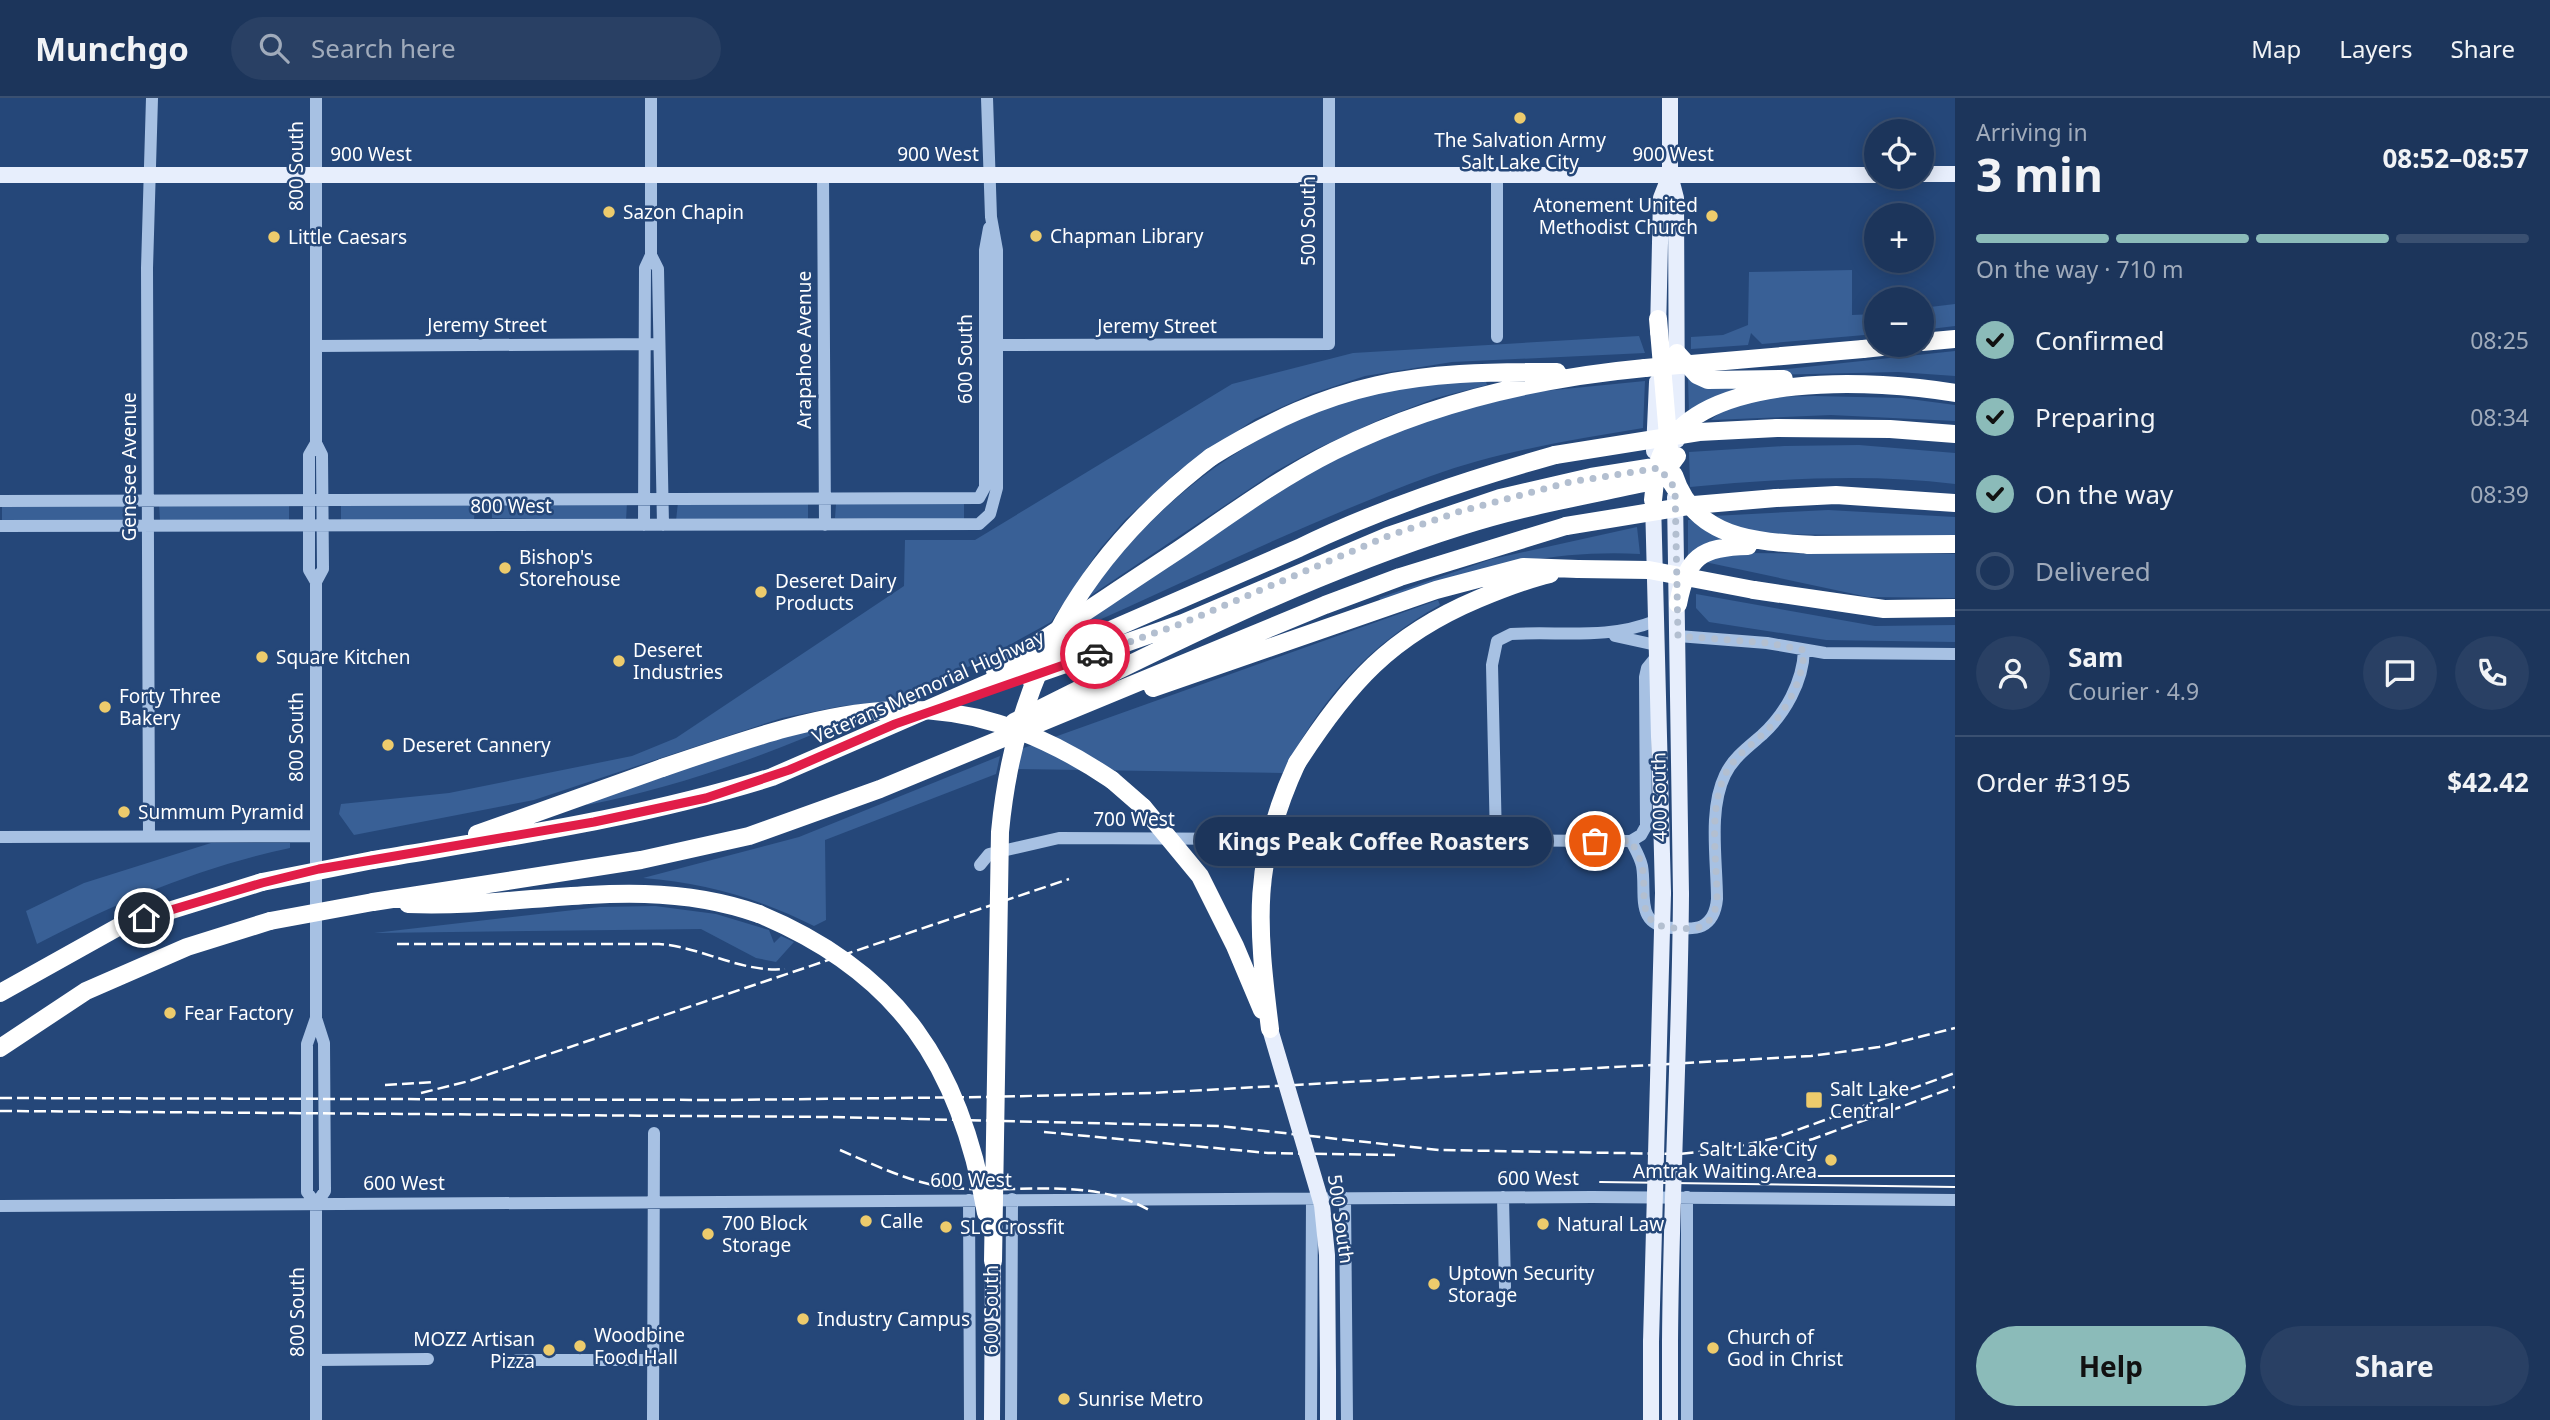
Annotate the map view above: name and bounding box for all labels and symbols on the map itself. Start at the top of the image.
marker: The Salvation Army Salt Lake City [1512,110,1528,126]
street label: 800 South [283,121,309,211]
place label: The Salvation Army Salt Lake City [1434,127,1606,175]
street label: 900 West [330,141,412,167]
street label: 900 West [897,141,979,167]
street label: 900 West [1632,141,1714,167]
street label: 500 South [1295,176,1321,266]
place label: Atonement United Methodist Church [1533,192,1698,240]
place label: Sazon Chapin [623,199,744,225]
marker: Sazon Chapin [601,204,617,220]
marker: Atonement United Methodist Church [1704,208,1720,224]
place label: Chapman Library [1050,223,1204,249]
place label: Little Caesars [288,224,407,250]
marker: Chapman Library [1028,228,1044,244]
marker: Little Caesars [266,229,282,245]
street label: Arapahoe Avenue [791,271,817,429]
street label: Jeremy Street [425,312,547,338]
street label: Jeremy Street [1095,313,1217,339]
street label: 600 South [952,314,978,404]
street label: Genesee Avenue [116,392,142,542]
street label: 800 West [470,493,552,519]
place label: Bishop's Storehouse [519,544,621,592]
marker: Bishop's Storehouse [497,560,513,576]
place label: Deseret Dairy Products [775,568,897,616]
marker: Deseret Dairy Products [753,584,769,600]
courier [1060,619,1130,689]
street label: Veterans Memorial Highway [808,624,1048,750]
place label: Deseret Industries [633,637,723,685]
place label: Square Kitchen [276,644,410,670]
marker: Square Kitchen [254,649,270,665]
marker: Deseret Industries [611,653,627,669]
place label: Forty Three Bakery [119,683,221,731]
street label: 800 South [283,692,309,782]
marker: Forty Three Bakery [97,699,113,715]
place label: Deseret Cannery [402,732,551,758]
marker: Deseret Cannery [380,737,396,753]
street label: 400 South [1645,752,1673,842]
place label: Summum Pyramid [138,799,304,825]
marker: Summum Pyramid [116,804,132,820]
street label: 700 West [1093,806,1175,832]
pin [1565,811,1625,871]
callout: Kings Peak Coffee Roasters [1196,816,1553,866]
pin [114,888,174,948]
place label: Fear Factory [184,1000,294,1026]
marker: Fear Factory [162,1005,178,1021]
place label: Salt Lake Central [1830,1076,1909,1124]
marker: Salt Lake Central [1804,1090,1824,1110]
place label: Salt Lake City Amtrak Waiting Area [1633,1136,1817,1184]
marker: Salt Lake City Amtrak Waiting Area [1823,1152,1839,1168]
street label: 600 West [1497,1165,1579,1191]
street label: 600 West [930,1167,1012,1193]
street label: 600 West [363,1170,445,1196]
street label: 500 South [1322,1173,1360,1265]
place label: Calle [880,1208,923,1234]
place label: 700 Block Storage [722,1210,808,1258]
place label: Natural Law [1557,1211,1664,1237]
marker: Calle [858,1213,874,1229]
place label: SLC Crossfit [960,1214,1065,1240]
marker: Natural Law [1535,1216,1551,1232]
marker: SLC Crossfit [938,1219,954,1235]
marker: 700 Block Storage [700,1226,716,1242]
place label: Uptown Security Storage [1448,1260,1595,1308]
street label: 600 South [978,1265,1004,1355]
street label: 800 South [284,1267,310,1357]
marker: Uptown Security Storage [1426,1276,1442,1292]
place label: Industry Campus [817,1306,970,1332]
marker: Industry Campus [795,1311,811,1327]
place label: Woodbine Food Hall [594,1322,685,1370]
place label: Church of God in Christ [1727,1324,1843,1372]
place label: MOZZ Artisan Pizza [413,1326,535,1374]
marker: Woodbine Food Hall [572,1338,588,1354]
marker: Church of God in Christ [1705,1340,1721,1356]
marker: MOZZ Artisan Pizza [541,1342,557,1358]
place label: Sunrise Metro [1078,1386,1203,1412]
marker: Sunrise Metro [1056,1391,1072,1407]

